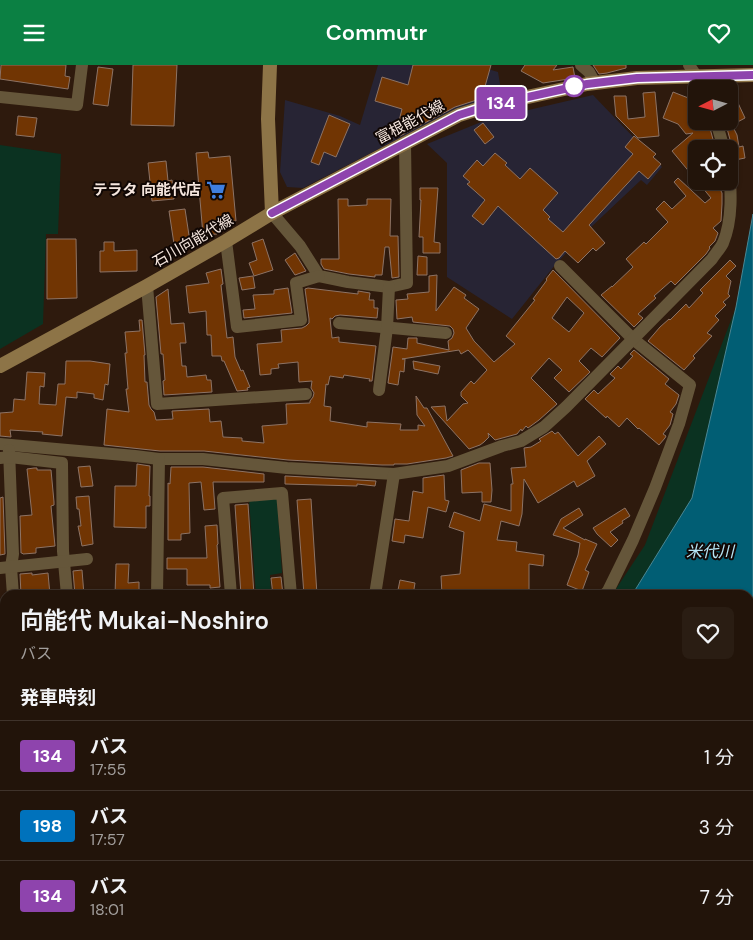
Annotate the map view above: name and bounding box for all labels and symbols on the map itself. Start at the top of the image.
unlabelled marker [563,75,585,97]
north arrow [688,80,738,130]
line badge: 134 [472,87,530,119]
street label: 富根能代線 [372,96,448,148]
supermarket icon: テラタ 向能代店 [205,179,227,201]
place label: テラタ 向能代店 [92,180,201,200]
street label: 石川向能代線 [149,210,237,272]
water label: 米代川 [686,541,736,562]

